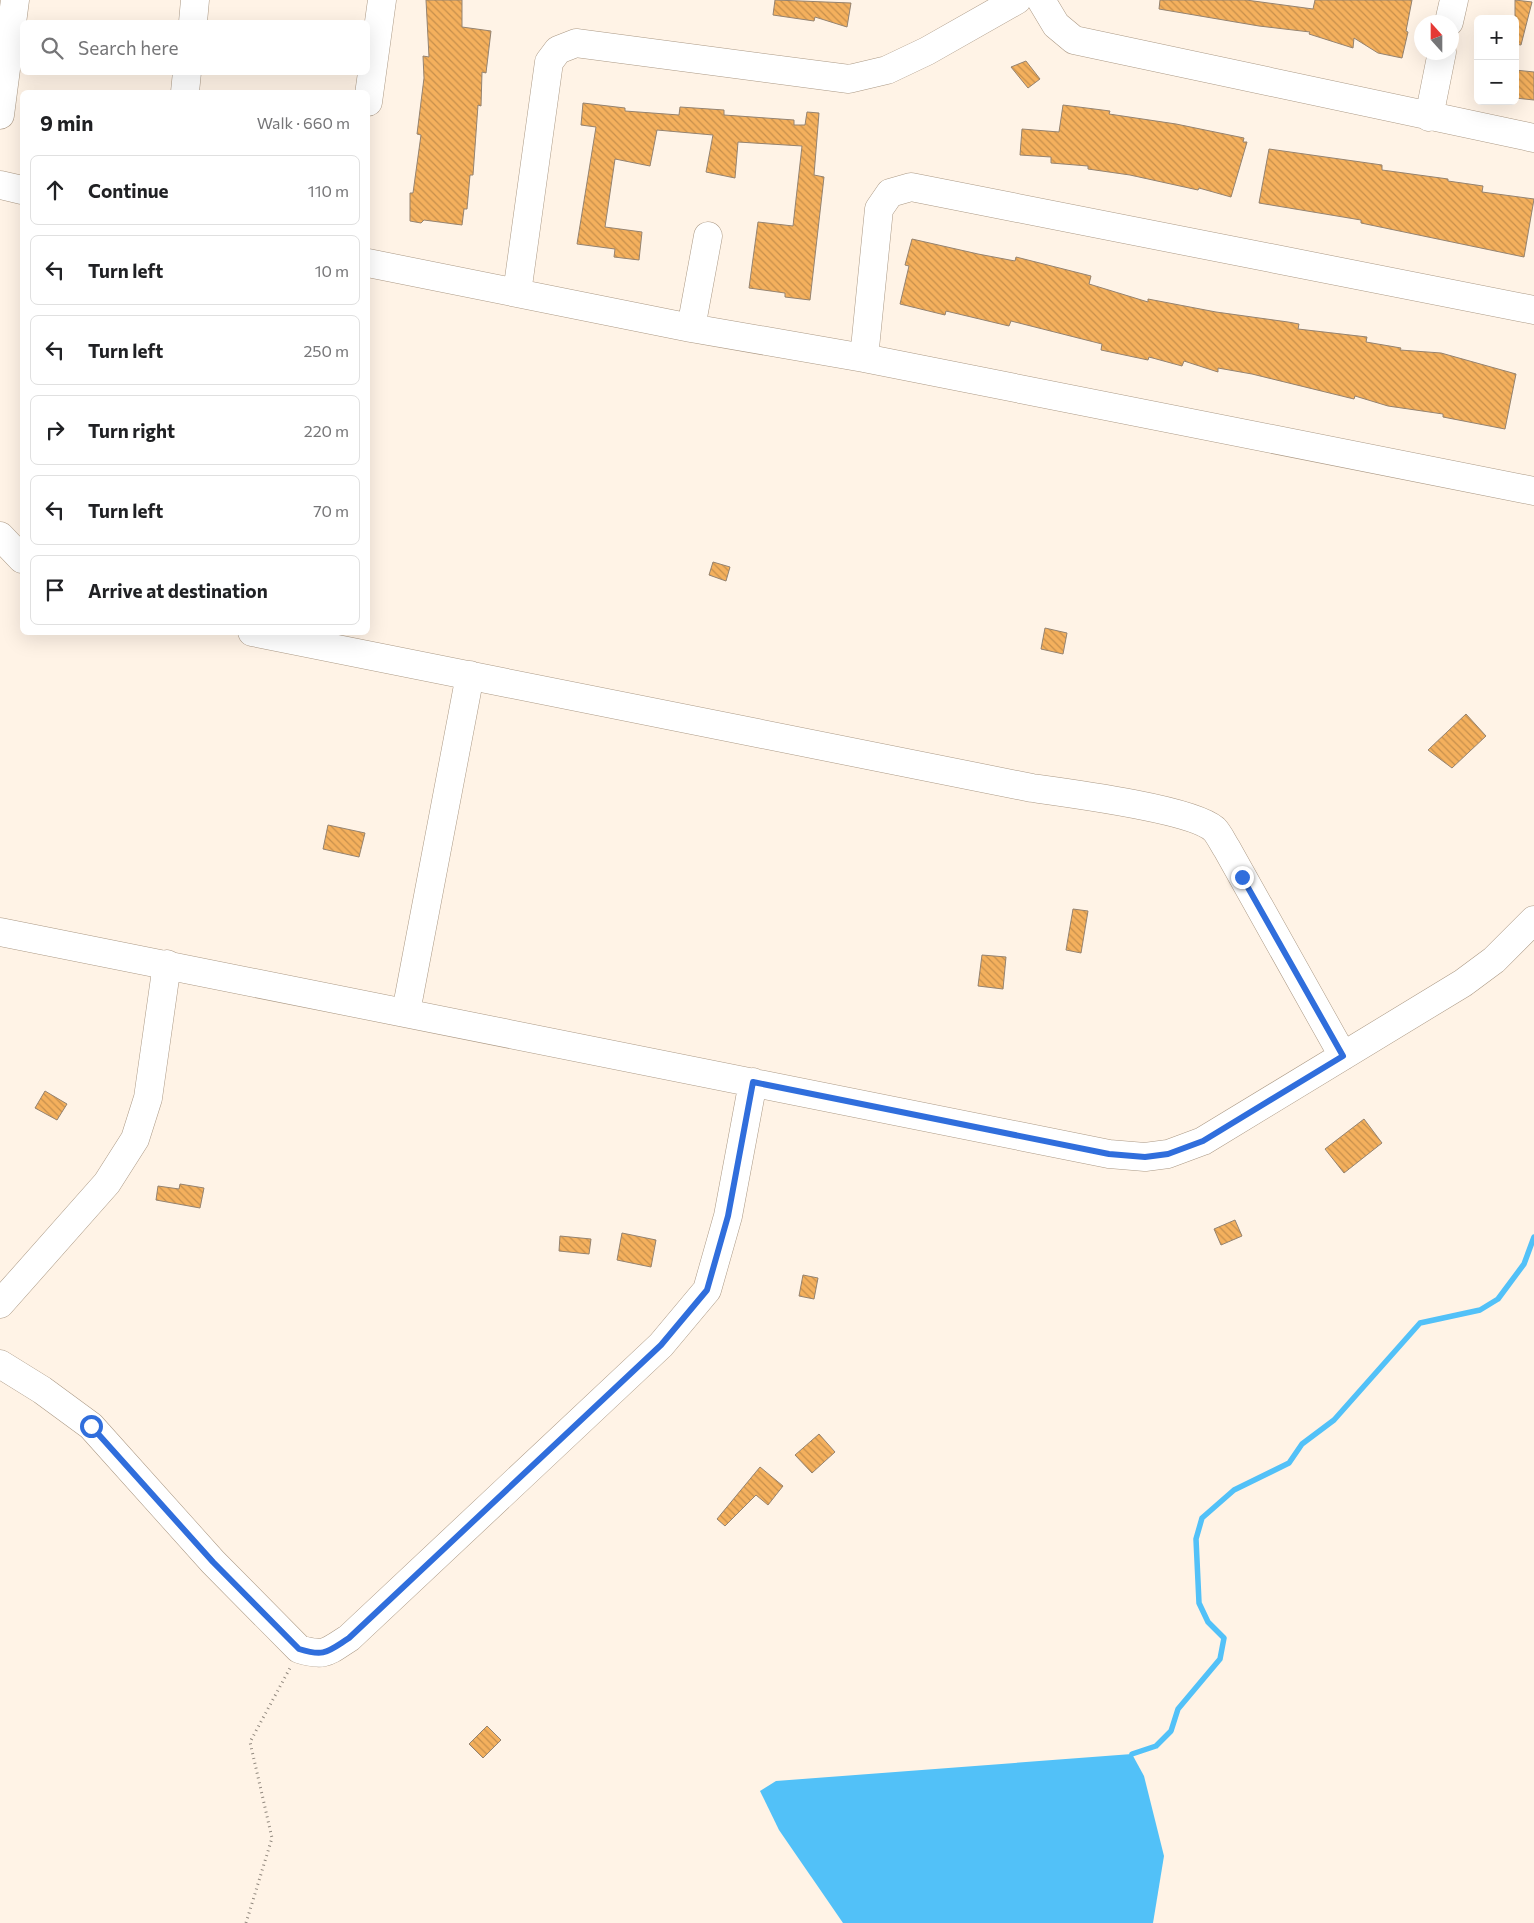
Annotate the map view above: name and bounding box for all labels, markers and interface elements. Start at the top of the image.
north arrow [1414,15,1459,60]
map controls [1474,15,1519,105]
button: + [1474,15,1519,60]
search box [20,20,370,75]
icon: search [38,34,66,62]
text: Search here [78,36,178,59]
button: − [1474,60,1519,105]
text: 9 min [40,110,93,135]
text: Walk · 660 m [257,113,350,132]
icon: ahead [41,176,69,204]
text: Continue [88,179,168,202]
text: 110 m [308,181,349,200]
icon: left [41,256,69,284]
text: Turn left [88,259,163,282]
text: 10 m [315,261,349,280]
icon: left [41,336,69,364]
text: Turn left [88,339,163,362]
text: 250 m [303,341,349,360]
icon: right [41,416,69,444]
text: Turn right [88,419,175,442]
text: 220 m [304,421,349,440]
icon: left [41,496,69,524]
text: Turn left [88,499,163,522]
text: 70 m [313,501,349,520]
icon: arrive [41,576,69,604]
text: Arrive at destination [88,579,268,602]
route end [1231,866,1254,889]
route start [80,1415,103,1438]

